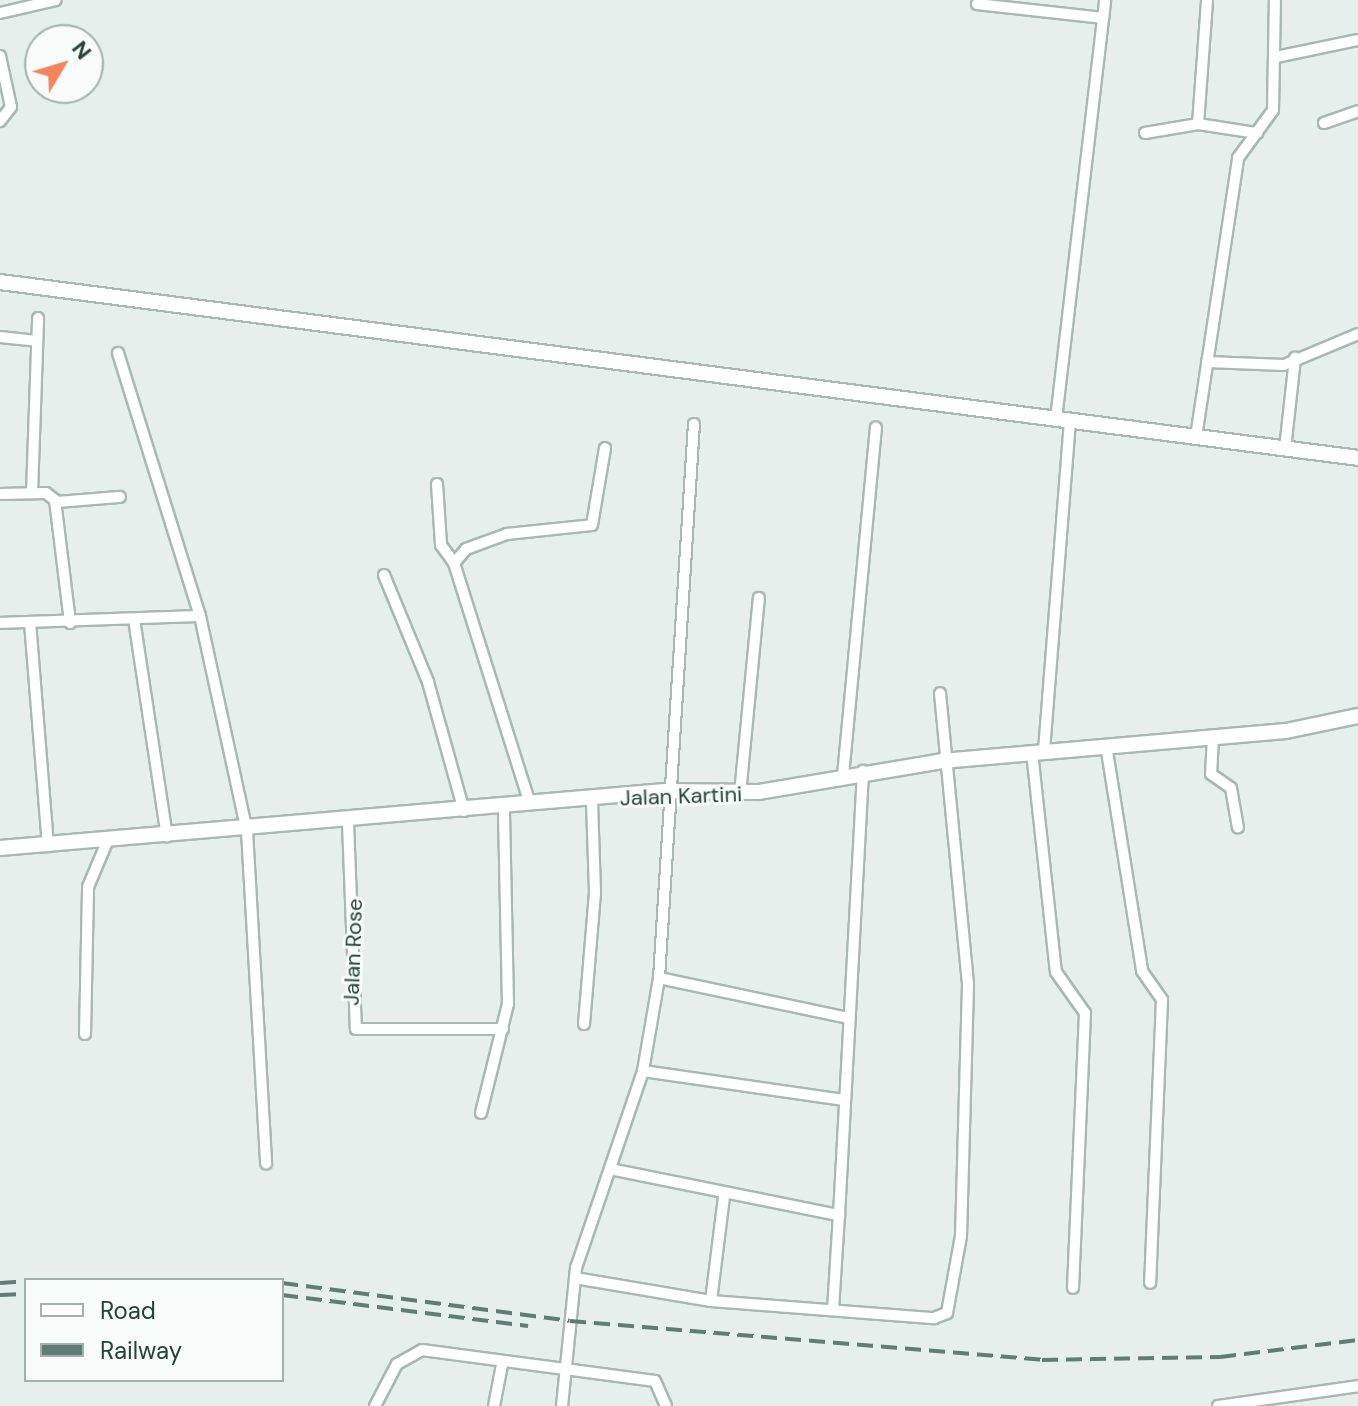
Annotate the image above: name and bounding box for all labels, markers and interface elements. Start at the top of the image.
north arrow [24,24,104,104]
text: N [65,35,98,65]
street label: Jalan Kartini [619,781,743,811]
street label: Jalan Rose [338,898,368,1006]
legend [24,1278,284,1382]
text: Road [100,1295,156,1326]
text: Railway [100,1335,182,1366]

